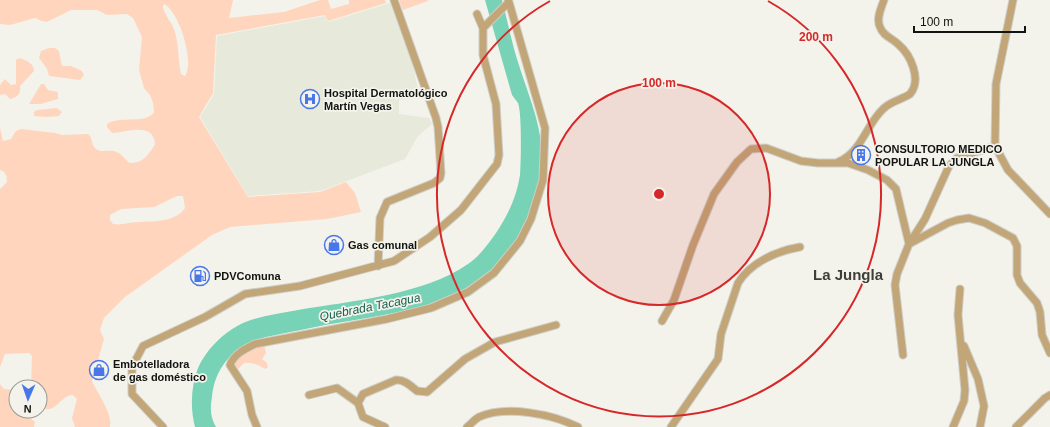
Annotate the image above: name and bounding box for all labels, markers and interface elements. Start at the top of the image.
scale bar [914,8,1025,34]
text: 100 m [920,15,953,29]
text: 200 m [799,30,833,44]
text: 100 m [642,76,676,90]
place label: Hospital Dermatológico Martín Vegas [324,87,448,112]
hospital icon: Hospital Dermatológico Martín Vegas [299,88,321,110]
place label: CONSULTORIO MEDICO POPULAR LA JUNGLA [875,143,1003,168]
building icon: CONSULTORIO MEDICO POPULAR LA JUNGLA [850,144,872,166]
centre of rings [652,187,666,201]
shop icon: Gas comunal [323,234,345,256]
place label: Gas comunal [348,239,417,251]
fuel station icon: PDVComuna [189,265,211,287]
district label: La Jungla [813,266,884,283]
place label: PDVComuna [214,270,282,282]
water label: Quebrada Tacagua [318,290,422,324]
place label: Embotelladora de gas doméstico [113,358,206,383]
shop icon: Embotelladora de gas doméstico [88,359,110,381]
north arrow [8,379,48,419]
text: N [23,403,32,415]

